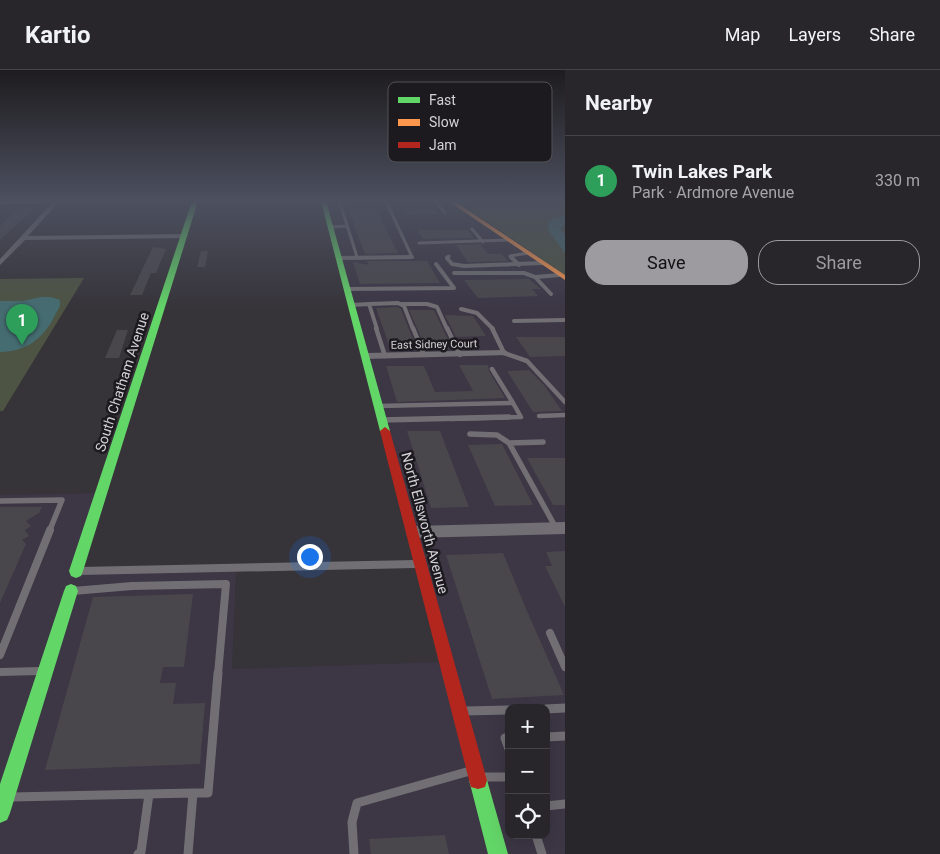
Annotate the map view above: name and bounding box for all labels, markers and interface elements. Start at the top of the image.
text: Kartio [25,21,91,49]
text: Map [725,24,760,45]
text: Layers [788,24,841,45]
text: Share [869,24,915,45]
legend [388,82,552,162]
text: Nearby [585,91,652,115]
text: Fast [429,92,456,108]
text: Slow [429,114,460,130]
text: Jam [429,137,457,153]
text: Twin Lakes Park [632,160,772,183]
text: 1 [596,171,606,190]
text: 330 m [875,171,920,190]
text: Park · Ardmore Avenue [632,183,794,202]
button: Save [585,240,748,285]
button: Share [758,240,920,285]
pin: 1 [6,304,38,345]
street label: South Chatham Avenue [92,310,152,454]
street label: East Sidney Court [391,337,478,352]
street label: North Ellsworth Avenue [398,450,452,596]
your location [297,544,323,570]
map controls [505,704,550,839]
button: + [505,704,550,749]
button: − [505,749,550,794]
button: locate [505,794,550,839]

